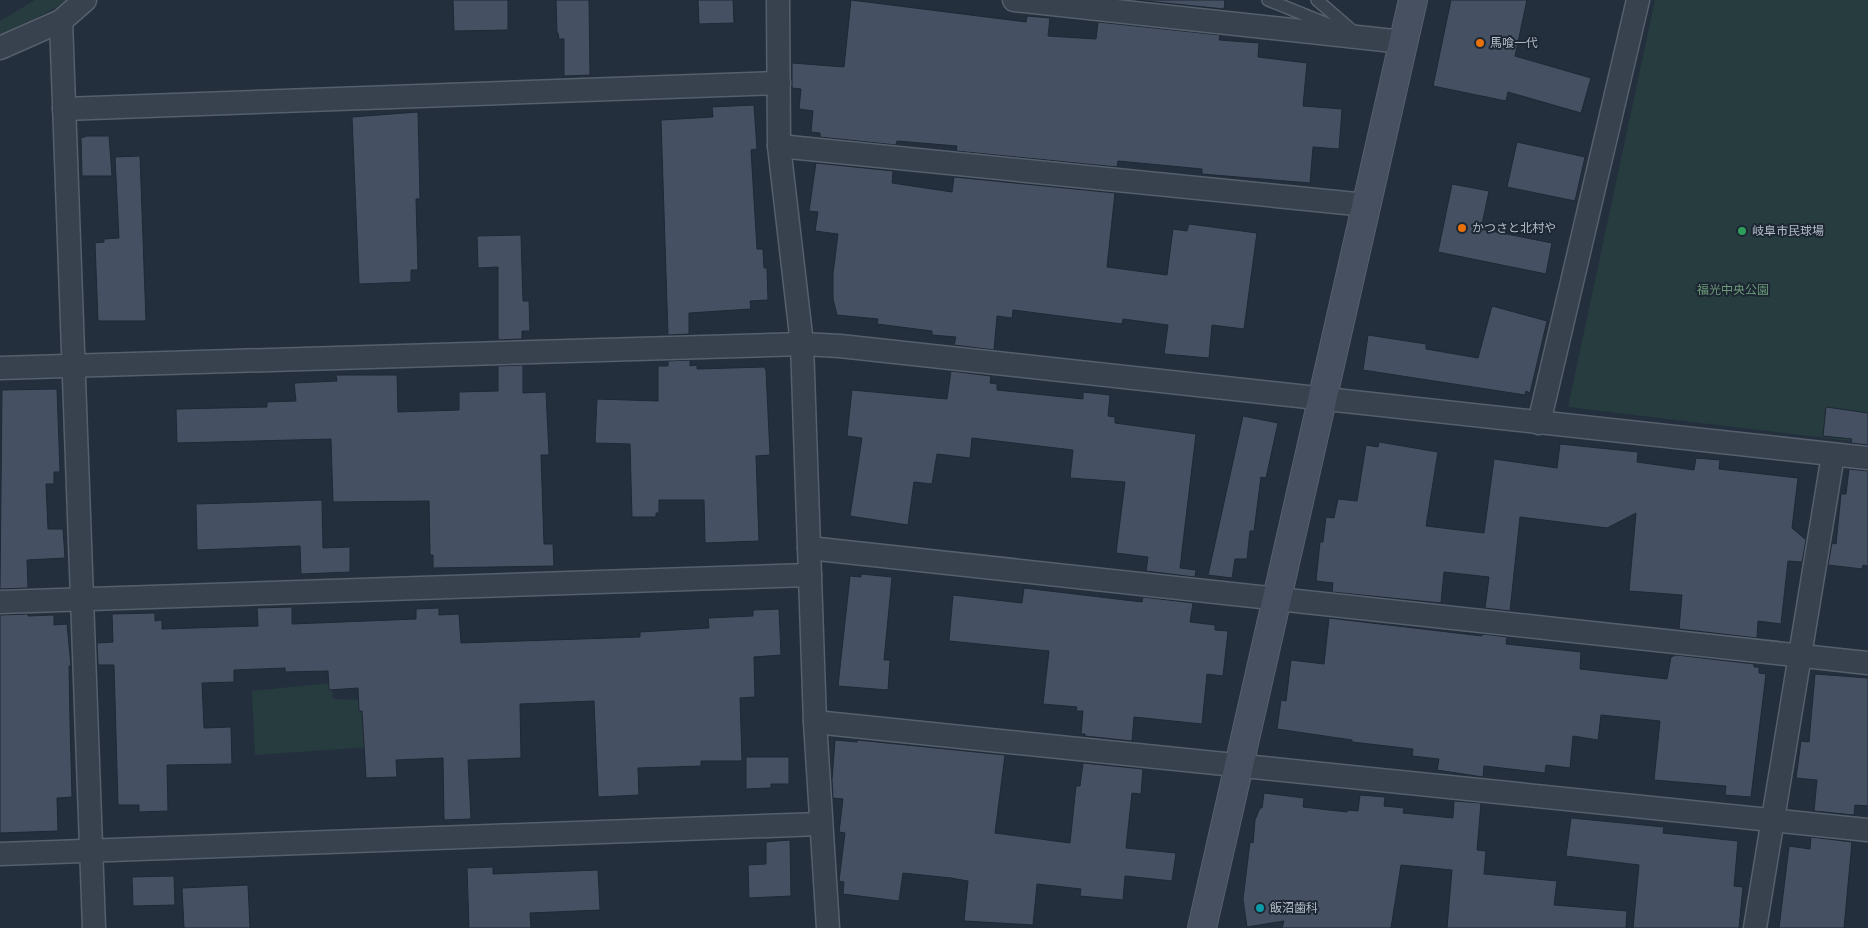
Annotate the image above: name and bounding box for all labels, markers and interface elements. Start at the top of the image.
place label: 馬喰一代 [1490,33,1538,52]
marker: 馬喰一代 [1474,37,1486,49]
place label: かつさと北村や [1472,218,1556,237]
place label: 岐阜市民球場 [1752,221,1824,240]
marker: かつさと北村や [1456,222,1468,234]
marker: 岐阜市民球場 [1736,225,1748,237]
park label: 福光中央公園 [1697,280,1769,299]
place label: 飯沼歯科 [1270,898,1318,917]
marker: 飯沼歯科 [1254,902,1266,914]

